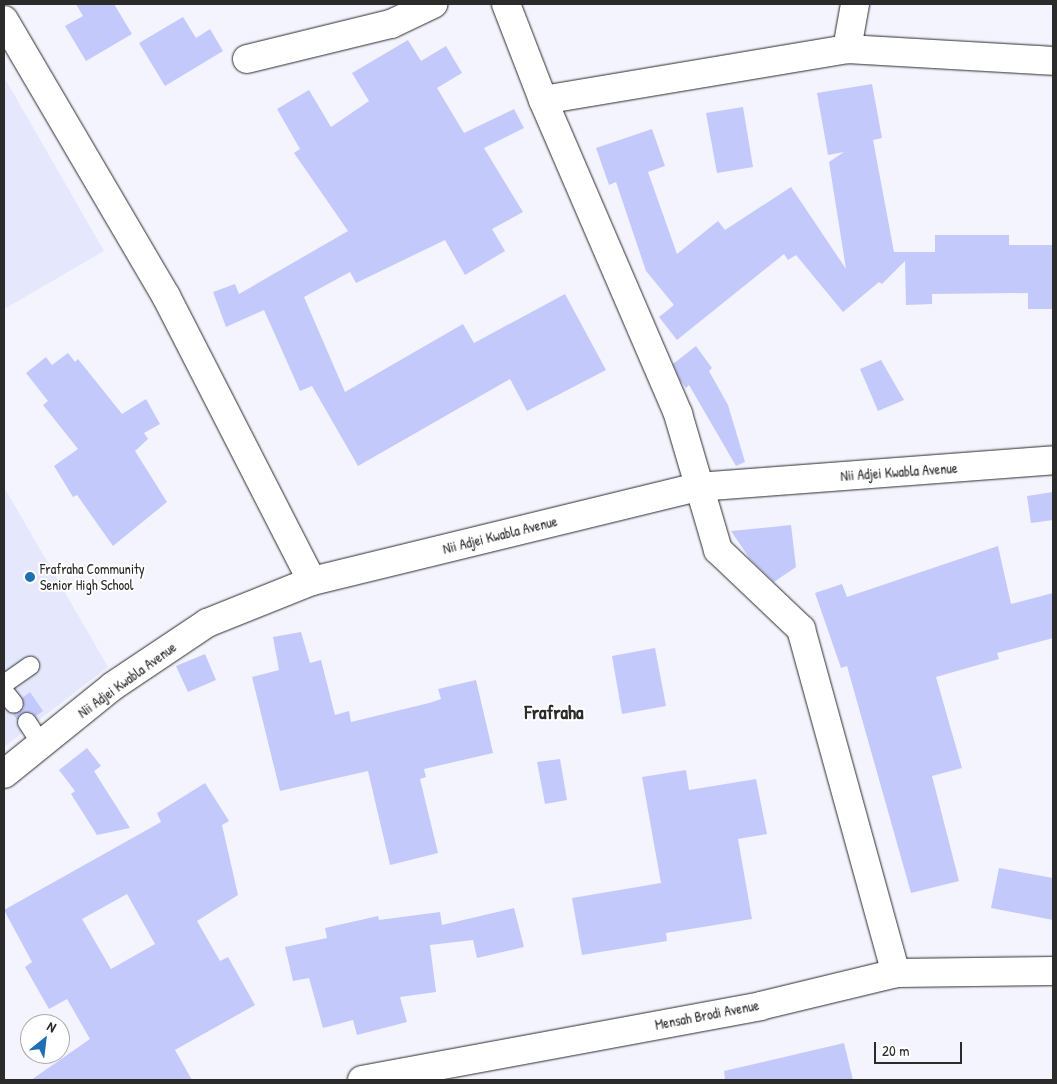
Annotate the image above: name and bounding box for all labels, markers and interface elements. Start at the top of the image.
street label: Nii Adjei Kwabla Avenue [840,460,958,484]
street label: Nii Adjei Kwabla Avenue [441,513,559,557]
place label: Frafraha Community Senior High School [40,561,145,594]
marker: Frafraha Community Senior High School [24,571,36,583]
street label: Nii Adjei Kwabla Avenue [75,639,179,721]
district label: Frafraha [525,702,583,724]
street label: Mensah Brodi Avenue [654,997,760,1033]
north arrow [20,1014,70,1064]
text: N [44,1016,60,1036]
scale bar [877,1032,964,1064]
text: 20 m [882,1040,909,1061]

